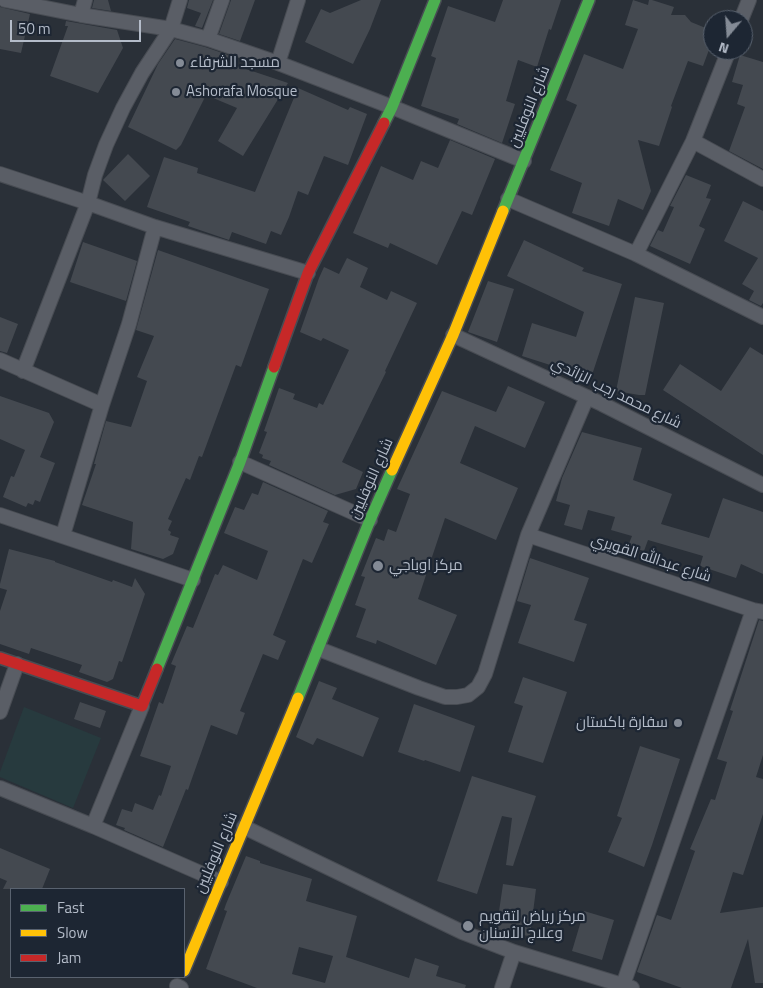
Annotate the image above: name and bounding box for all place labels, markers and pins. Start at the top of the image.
place label: مسجد الشرفاء [190,54,280,72]
marker: مسجد الشرفاء [174,57,186,69]
place label: Ashorafa Mosque [186,83,297,101]
marker: Ashorafa Mosque [170,86,182,98]
place label: مركز اوباجي [389,557,463,575]
marker: مركز اوباجي [371,559,385,573]
place label: سفارة باكستان [576,714,668,732]
marker: سفارة باكستان [672,717,684,729]
place label: مركز رياض لتقويم وعلاج الأسنان [479,908,586,943]
marker: مركز رياض لتقويم وعلاج الأسنان [461,919,475,933]

